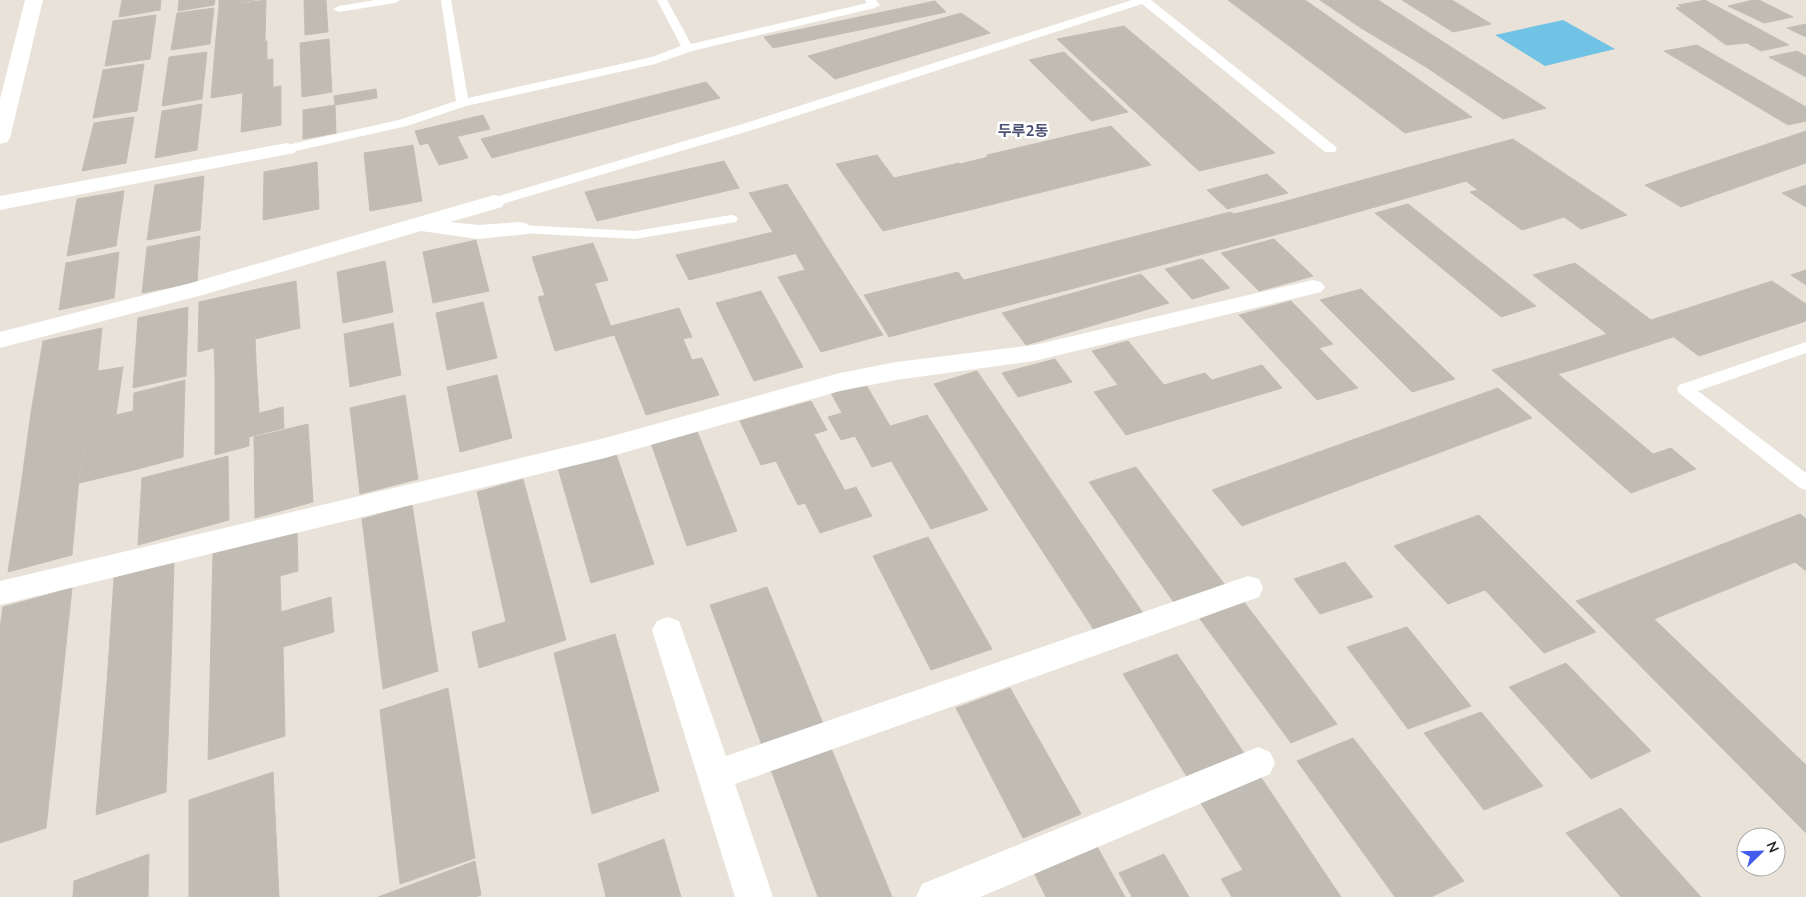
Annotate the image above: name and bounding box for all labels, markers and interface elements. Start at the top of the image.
district label: 두루2동 [998,121,1048,141]
north arrow [1736,827,1786,877]
text: N [1762,839,1783,856]

